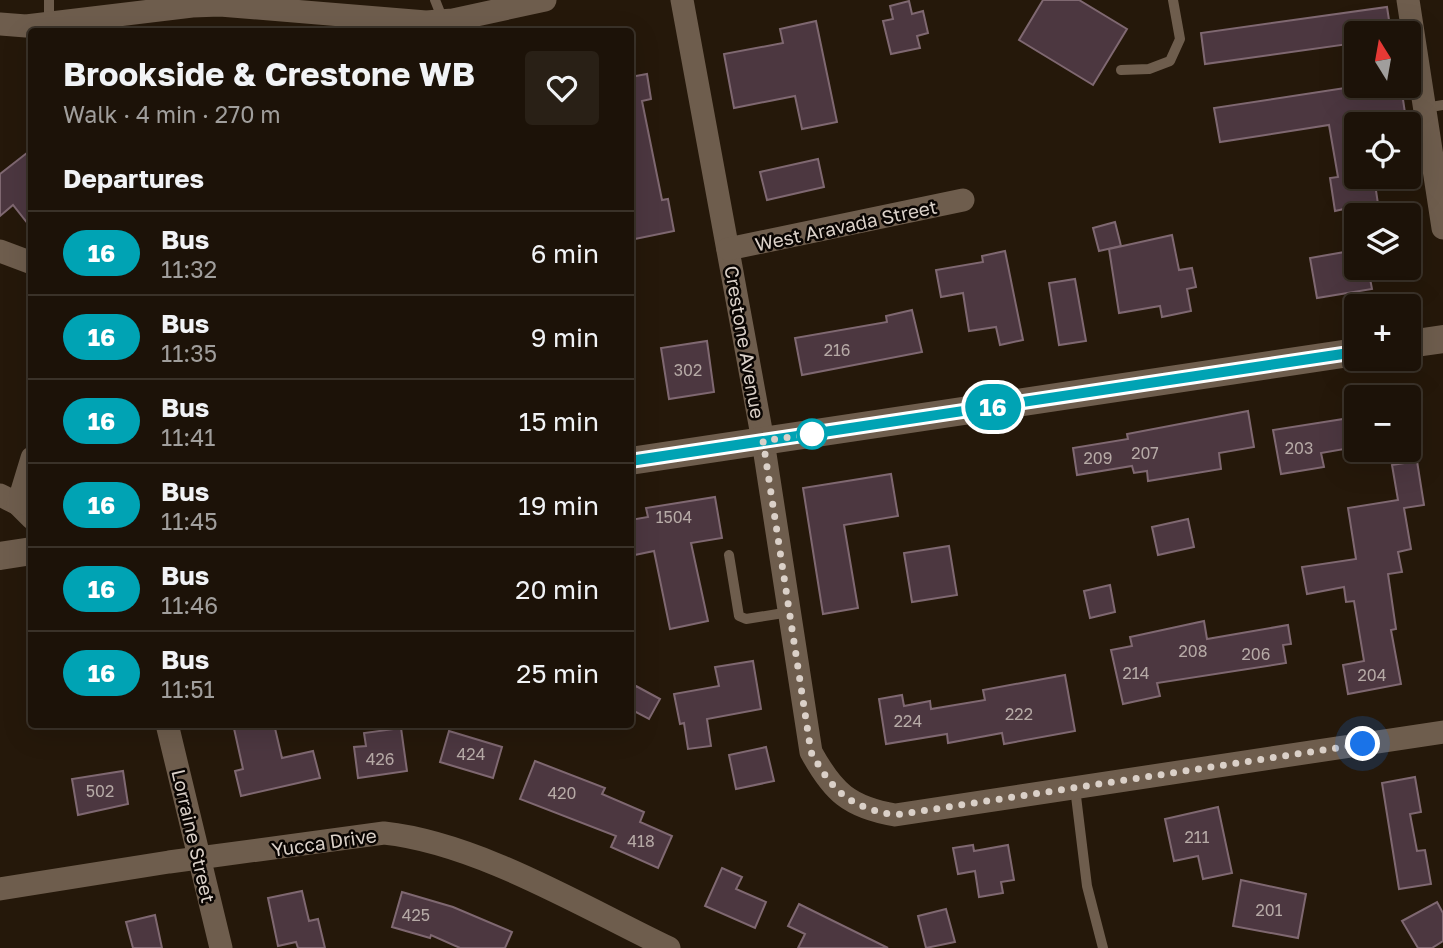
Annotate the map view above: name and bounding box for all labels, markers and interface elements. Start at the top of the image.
north arrow [1344,21,1421,98]
map controls [1344,21,1421,462]
button: heart [525,51,599,125]
text: Brookside & Crestone WB [63,54,475,93]
text: Walk · 4 min · 270 m [63,100,281,128]
button: locate [1344,112,1421,189]
text: Departures [63,163,204,194]
street label: West Aravada Street [753,194,939,256]
button: layers [1344,203,1421,280]
text: Bus [161,224,209,255]
text: 16 [88,238,115,267]
text: 6 min [531,238,599,269]
text: 11:32 [161,255,217,283]
street label: Crestone Avenue [720,264,770,420]
button: + [1344,294,1421,371]
text: Bus [161,308,209,339]
text: 16 [88,322,115,351]
text: 9 min [531,322,599,353]
text: 11:35 [161,339,217,367]
house number: 216 [824,340,850,360]
house number: 302 [674,360,702,380]
line badge: 16 [962,384,1024,430]
button: − [1344,385,1421,462]
text: Bus [161,392,209,423]
text: 16 [979,392,1007,421]
text: 16 [88,406,115,435]
text: 15 min [519,406,599,437]
unlabelled marker [797,419,827,449]
text: 11:41 [161,423,215,451]
house number: 203 [1285,438,1313,458]
house number: 207 [1131,443,1159,463]
house number: 209 [1084,448,1112,468]
text: Bus [161,476,209,507]
text: 16 [88,490,115,519]
text: 19 min [518,490,599,521]
text: 11:45 [161,507,218,535]
house number: 1504 [656,507,692,527]
text: Bus [161,560,209,591]
text: 16 [88,574,115,603]
text: 20 min [515,574,599,605]
text: 11:46 [161,591,218,619]
house number: 208 [1179,641,1207,661]
text: Bus [161,644,209,675]
house number: 206 [1242,644,1270,664]
text: 16 [88,658,115,687]
text: 25 min [516,658,599,689]
house number: 214 [1123,663,1149,683]
house number: 204 [1358,665,1386,685]
text: 11:51 [161,675,215,703]
house number: 222 [1005,704,1033,724]
house number: 224 [894,711,922,731]
your location [1345,726,1380,761]
house number: 424 [457,744,485,764]
house number: 426 [366,749,394,769]
street label: Lorraine Street [167,767,221,905]
house number: 502 [86,781,114,801]
house number: 420 [548,783,576,803]
street label: Yucca Drive [270,823,378,861]
house number: 211 [1185,827,1210,847]
house number: 418 [627,831,655,851]
house number: 201 [1256,900,1283,920]
house number: 425 [402,905,430,925]

